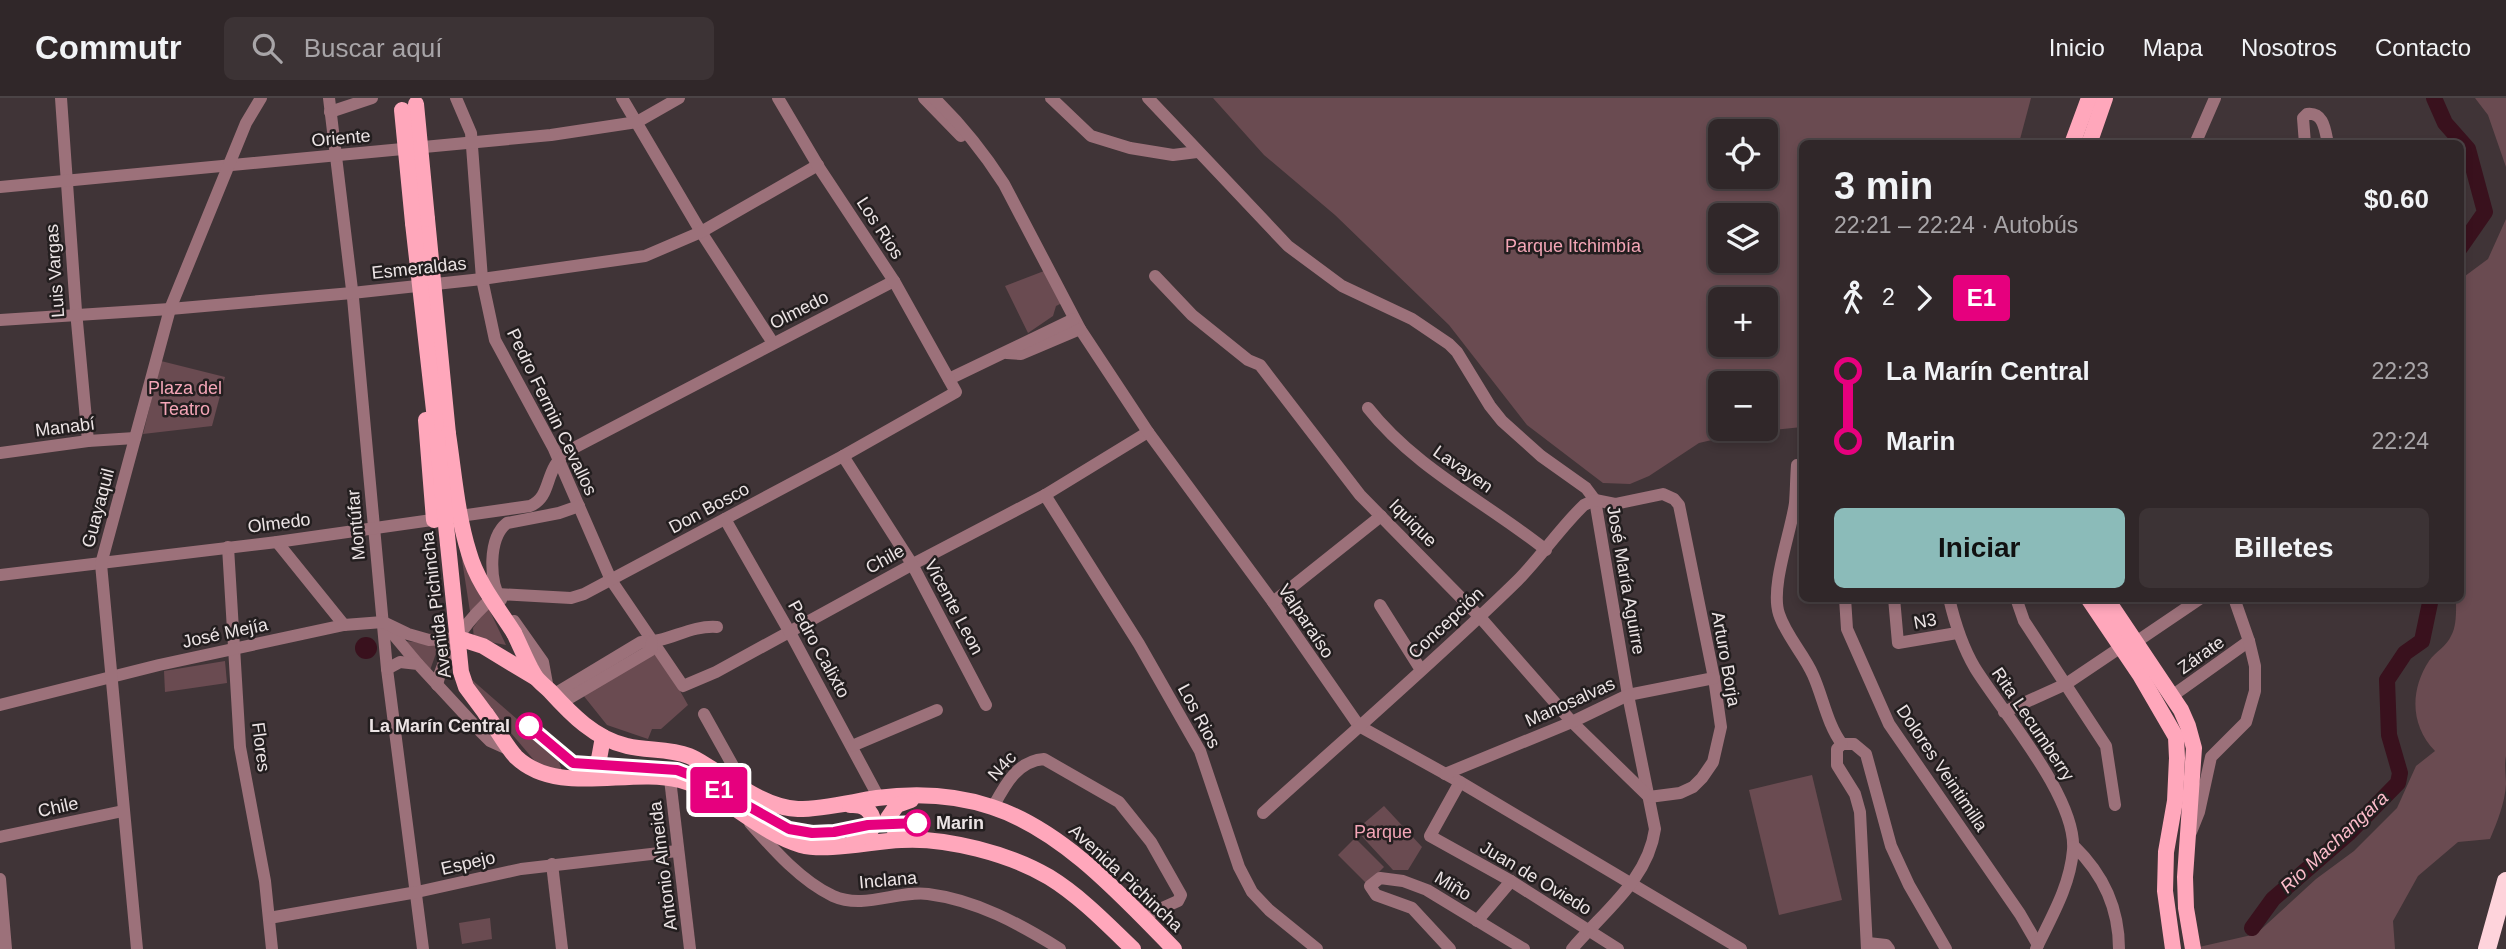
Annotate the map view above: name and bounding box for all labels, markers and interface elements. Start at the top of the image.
search box [224,17,714,80]
text: Commutr [35,29,182,66]
icon: search [248,29,286,67]
text: Buscar aquí [304,33,442,63]
text: Inicio [2049,34,2105,61]
text: Mapa [2143,34,2203,61]
text: Nosotros [2241,34,2337,61]
text: Contacto [2375,34,2471,61]
map controls [1708,119,1778,441]
button: locate [1708,119,1778,189]
street label: Oriente [311,125,371,151]
text: 3 min [1834,165,1933,207]
text: $0.60 [2364,184,2429,214]
street label: Los Rios [853,193,907,263]
button: layers [1708,203,1778,273]
text: 22:21 – 22:24 · Autobús [1834,212,2078,238]
street label: Luis Vargas [42,224,68,318]
park label: Parque Itchimbía [1505,236,1642,256]
street label: Esmeraldas [371,253,467,283]
icon: walk [1834,279,1872,317]
icon: forward [1905,279,1943,317]
text: 2 [1882,284,1895,310]
text: E1 [1967,284,1996,311]
street label: Olmedo [766,287,832,333]
button: + [1708,287,1778,357]
street label: Pedro Fermin Cevallos [503,325,601,499]
text: La Marín Central [1886,356,2090,386]
text: 22:23 [2371,358,2429,384]
button: − [1708,371,1778,441]
park label: Plaza del Teatro [148,378,222,419]
street label: Manabí [34,413,96,441]
text: Marin [1886,426,1955,456]
text: 22:24 [2371,428,2429,454]
street label: Lavayen [1429,441,1497,497]
street label: Guayaquil [78,466,118,550]
street label: Don Bosco [665,478,753,538]
street label: Montúfar [343,489,369,561]
street label: Iquique [1385,495,1441,551]
street label: José María Aguirre [1603,504,1649,656]
button: Iniciar [1834,508,2125,588]
button: Billetes [2139,508,2429,588]
street label: Olmedo [247,509,311,537]
street label: Avenida Pichincha [417,529,455,680]
street label: Chile [862,540,908,578]
street label: Vicente Leon [921,556,987,658]
street label: Valparaíso [1274,580,1338,662]
street label: Concepción [1404,583,1488,663]
street label: Pedro Calixto [784,597,854,701]
street label: N3 [1912,609,1938,633]
street label: Arturo Borja [1708,610,1744,709]
street label: José Mejía [180,614,271,652]
street label: Zárate [2174,632,2228,678]
street label: Rita Lecumberry [1988,664,2078,784]
street label: Manosalvas [1522,673,1618,731]
street label: Los Rios [1174,680,1224,752]
street label: Dolores Veintimilla [1892,701,1992,836]
marker: La Marín Central [516,713,542,739]
place label: La Marín Central [369,716,510,736]
street label: Flores [248,721,274,773]
street label: N4c [984,747,1020,785]
line badge: E1 [688,767,750,813]
text: E1 [704,776,734,803]
water label: Rio Machangara [2276,787,2392,897]
street label: Chile [36,793,80,821]
street label: Antonio Almeida [645,799,681,932]
marker: Marin [904,810,930,836]
place label: Marin [936,813,984,833]
street label: Avenida Pichincha [1065,820,1188,936]
park label: Parque [1354,822,1412,842]
street label: Juan de Oviedo [1477,837,1595,919]
street label: Espejo [439,847,497,879]
street label: Inclana [858,867,919,892]
street label: Miño [1431,867,1475,905]

